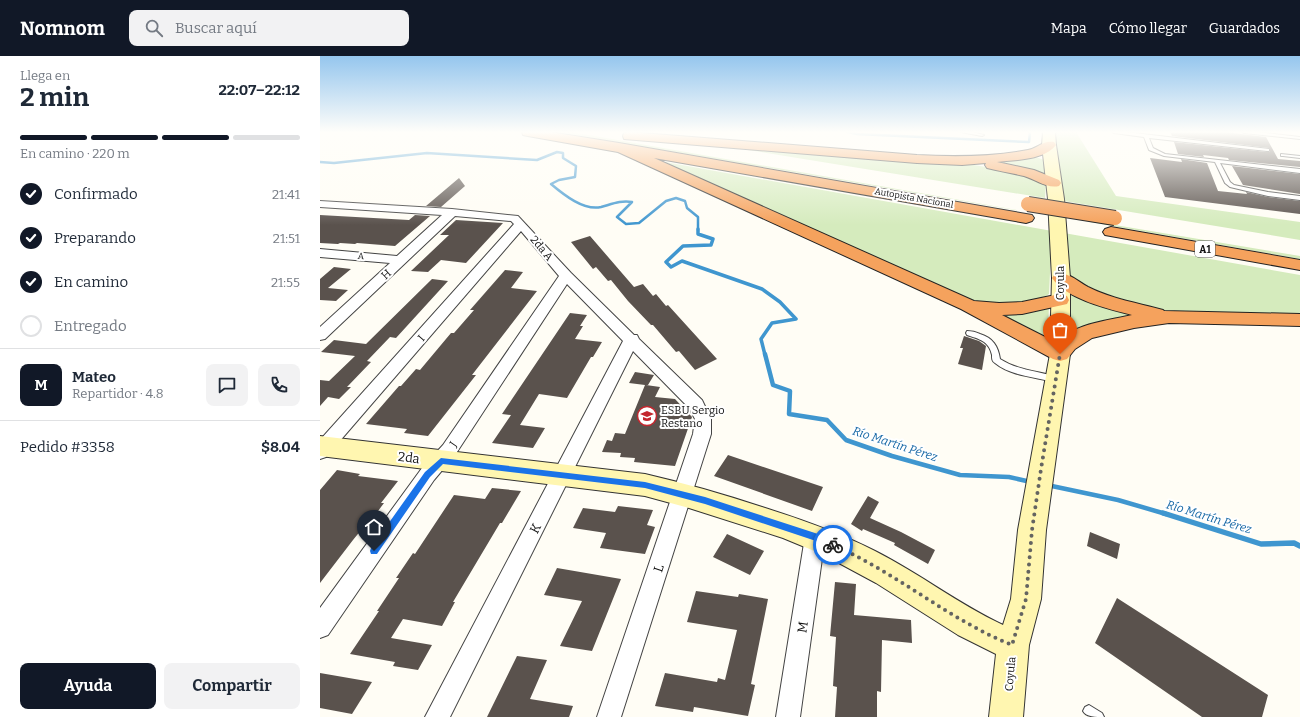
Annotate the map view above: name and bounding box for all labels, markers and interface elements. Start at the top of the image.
search box [129,10,409,46]
text: Nomnom [20,17,105,40]
icon: search [143,17,165,39]
text: Buscar aquí [175,19,257,37]
text: Mapa [1051,20,1087,37]
text: Cómo llegar [1109,20,1187,37]
text: Guardados [1209,20,1280,37]
text: Llega en [20,68,70,83]
text: 22:07–22:12 [218,81,300,99]
text: 2 min [20,82,89,113]
text: En camino · 220 m [20,146,130,161]
icon: check [20,183,42,205]
text: Confirmado [54,185,138,203]
street label: Autopista Nacional [874,186,955,210]
text: 21:41 [272,187,300,202]
icon: check [20,227,42,249]
text: Preparando [54,229,136,247]
text: 21:51 [273,231,300,246]
street label: 2da A [528,233,556,264]
road number: A1 [1195,241,1215,257]
street label: A [357,251,365,261]
street label: H [379,266,394,282]
street label: Coyula [1054,266,1067,300]
icon: check [20,271,42,293]
text: En camino [54,273,128,291]
text: 21:55 [271,275,300,290]
pin [1043,313,1077,354]
text: Entregado [54,317,127,335]
icon: bag [1049,319,1071,341]
street label: I [415,333,428,344]
button: chat [206,364,248,406]
button: phone [258,364,300,406]
text: Mateo [72,368,116,386]
text: M [34,376,48,394]
text: Repartidor · 4.8 [72,386,164,401]
place label: ESBU Sergio Restano [661,404,725,430]
school or university icon: ESBU Sergio Restano [636,405,658,427]
water label: Río Martín Pérez [851,424,940,464]
text: Pedido #3358 [20,438,115,456]
text: $8.04 [261,438,300,456]
street label: J [446,439,460,450]
street label: 2da [397,449,421,466]
water label: Río Martín Pérez [1165,497,1254,537]
pin [357,510,391,551]
icon: home [363,516,385,538]
street label: K [527,520,545,536]
courier [813,525,853,565]
icon: bike [822,534,844,556]
street label: L [650,562,667,574]
street label: M [794,620,811,634]
street label: Coyula [1003,656,1018,692]
button: Ayuda [20,663,156,709]
button: Compartir [164,663,300,709]

